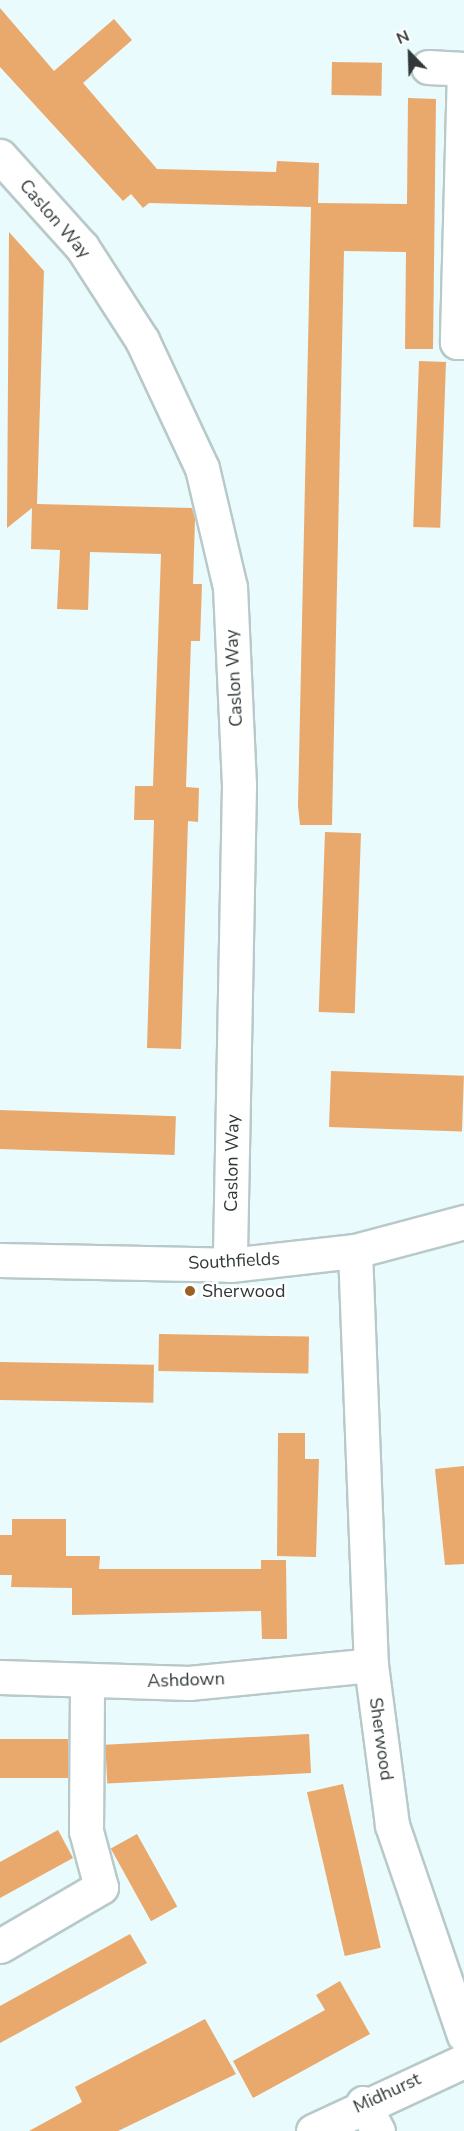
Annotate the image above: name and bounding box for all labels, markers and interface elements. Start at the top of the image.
north arrow [380,24,440,84]
text: N [393,25,413,50]
street label: Caslon Way [15,175,95,263]
street label: Caslon Way [221,629,247,727]
street label: Caslon Way [220,1114,244,1212]
street label: Southfields [188,1248,280,1274]
place label: Sherwood [202,1280,285,1302]
marker: Sherwood [183,1284,197,1298]
street label: Ashdown [147,1668,225,1692]
street label: Sherwood [365,1696,397,1782]
street label: Midhurst [350,2068,424,2118]

